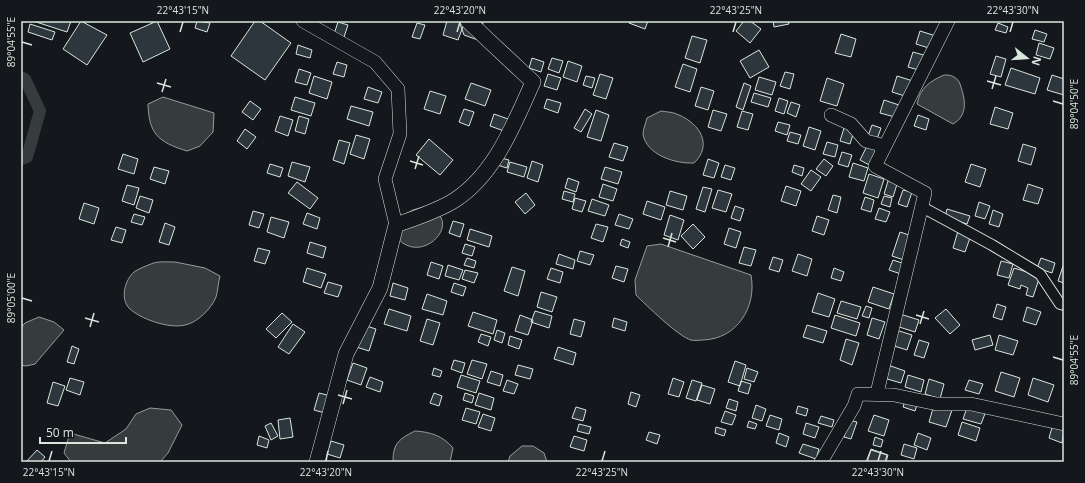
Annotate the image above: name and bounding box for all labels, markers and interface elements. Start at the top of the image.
text: 22°43'15"N [157,3,209,17]
text: 22°43'20"N [434,3,486,17]
text: 22°43'25"N [710,3,762,17]
text: 22°43'30"N [987,3,1039,17]
text: 89°04'55"E [4,17,18,67]
north arrow [1007,38,1047,78]
text: N [1029,55,1046,68]
text: 89°04'50"E [1067,79,1081,129]
text: 89°05'00"E [4,273,18,323]
text: 89°04'55"E [1067,335,1081,385]
scale bar [40,419,126,445]
text: 50 m [46,424,74,441]
text: 22°43'15"N [23,465,75,479]
text: 22°43'20"N [300,465,352,479]
text: 22°43'25"N [576,465,628,479]
text: 22°43'30"N [852,465,904,479]

